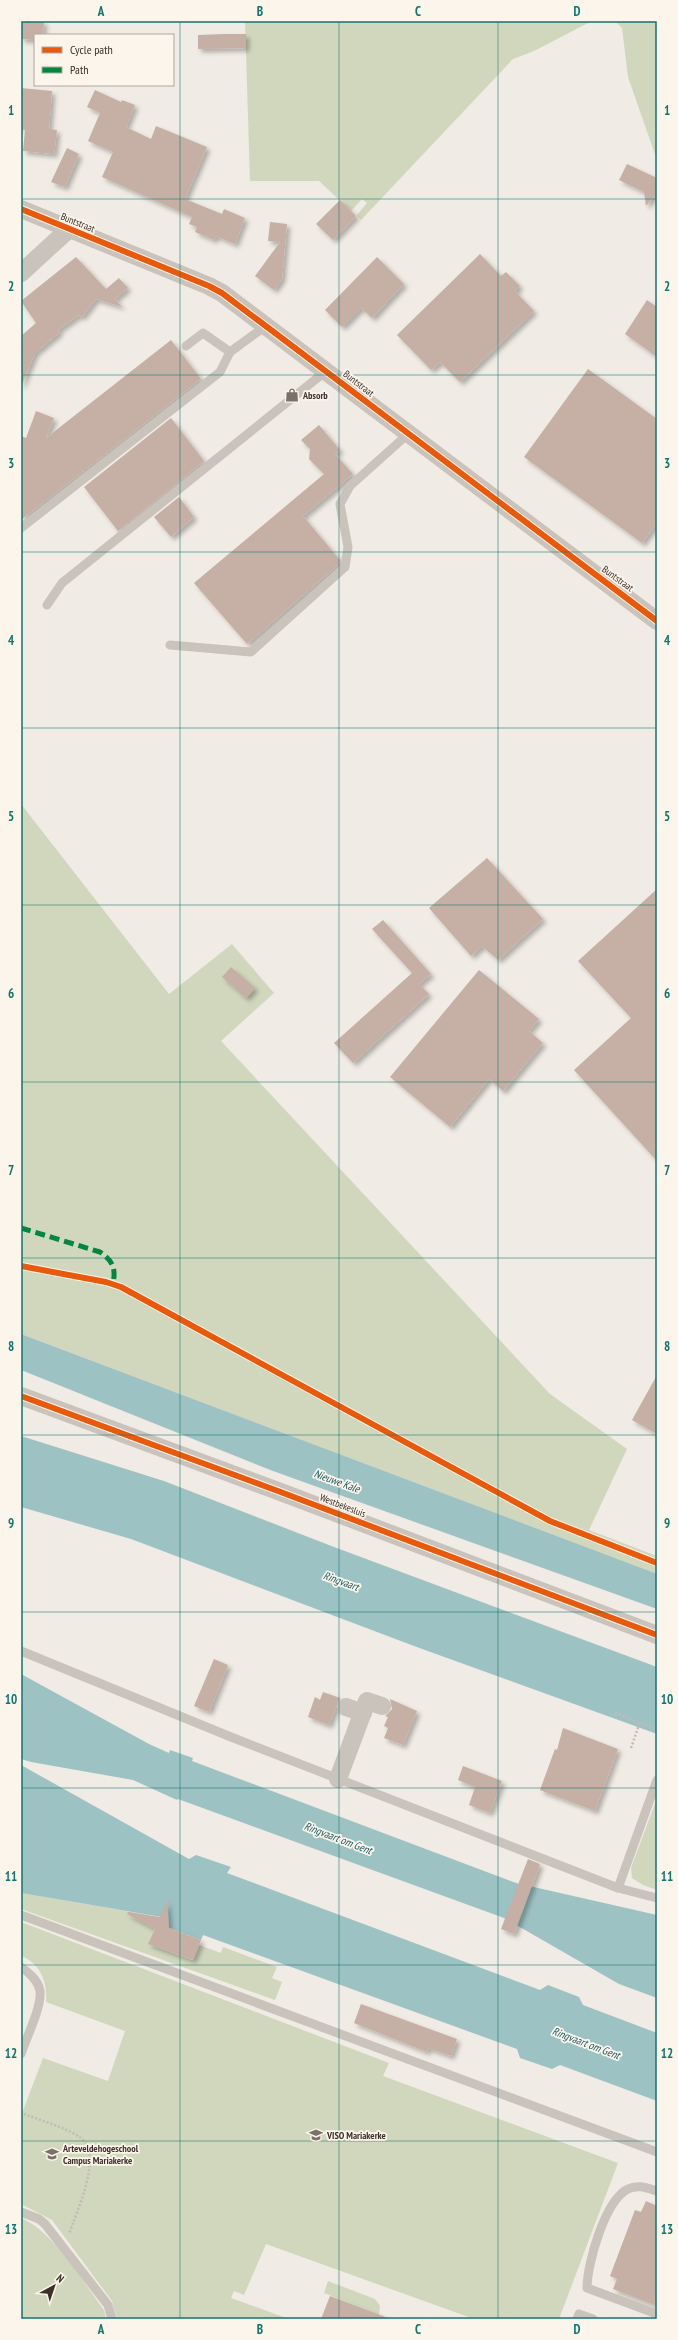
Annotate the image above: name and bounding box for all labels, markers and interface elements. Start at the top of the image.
text: A [97,3,105,20]
text: B [257,3,263,20]
text: C [415,3,421,20]
text: D [574,3,581,20]
legend [34,34,174,86]
text: Cycle path [70,42,113,57]
text: Path [70,62,88,77]
text: 1 [8,102,14,119]
text: 1 [664,102,670,119]
street label: Buntstraat [59,210,97,235]
text: 2 [8,278,14,295]
text: 2 [664,278,670,295]
street label: Buntstraat [341,367,377,400]
shop icon: Absorb [284,387,300,403]
place label: Absorb [302,389,328,402]
text: 3 [8,455,14,472]
text: 3 [664,455,670,472]
street label: Buntstraat [599,563,636,594]
text: 4 [8,632,15,649]
text: 4 [664,632,671,649]
text: 5 [8,808,14,825]
text: 5 [664,808,670,825]
text: 6 [8,985,14,1002]
text: 6 [664,985,670,1002]
text: 7 [8,1162,14,1179]
text: 7 [664,1162,670,1179]
text: 8 [8,1338,14,1355]
text: 8 [664,1338,670,1355]
water label: Nieuwe Kale [312,1466,363,1496]
street label: Westbekesluis [318,1491,368,1520]
text: 9 [8,1515,14,1532]
text: 9 [664,1515,670,1532]
water label: Ringvaart [321,1568,362,1595]
text: 10 [5,1691,17,1708]
text: 10 [661,1691,673,1708]
water label: Ringvaart om Gent [302,1819,375,1858]
text: 11 [5,1868,17,1885]
text: 11 [661,1868,673,1885]
water label: Ringvaart om Gent [550,2024,623,2063]
text: 12 [5,2045,17,2062]
text: 12 [661,2045,673,2062]
school or university icon: VISO Mariakerke [308,2127,324,2143]
place label: VISO Mariakerke [326,2129,386,2142]
place label: Arteveldehogeschool Campus Mariakerke [62,2142,139,2167]
school or university icon: Arteveldehogeschool Campus Mariakerke [44,2146,60,2162]
text: 13 [5,2221,17,2238]
text: 13 [661,2221,673,2238]
north arrow [34,2266,74,2306]
text: N [54,2271,67,2286]
text: A [97,2321,105,2338]
text: B [257,2321,263,2338]
text: C [415,2321,421,2338]
text: D [574,2321,581,2338]

